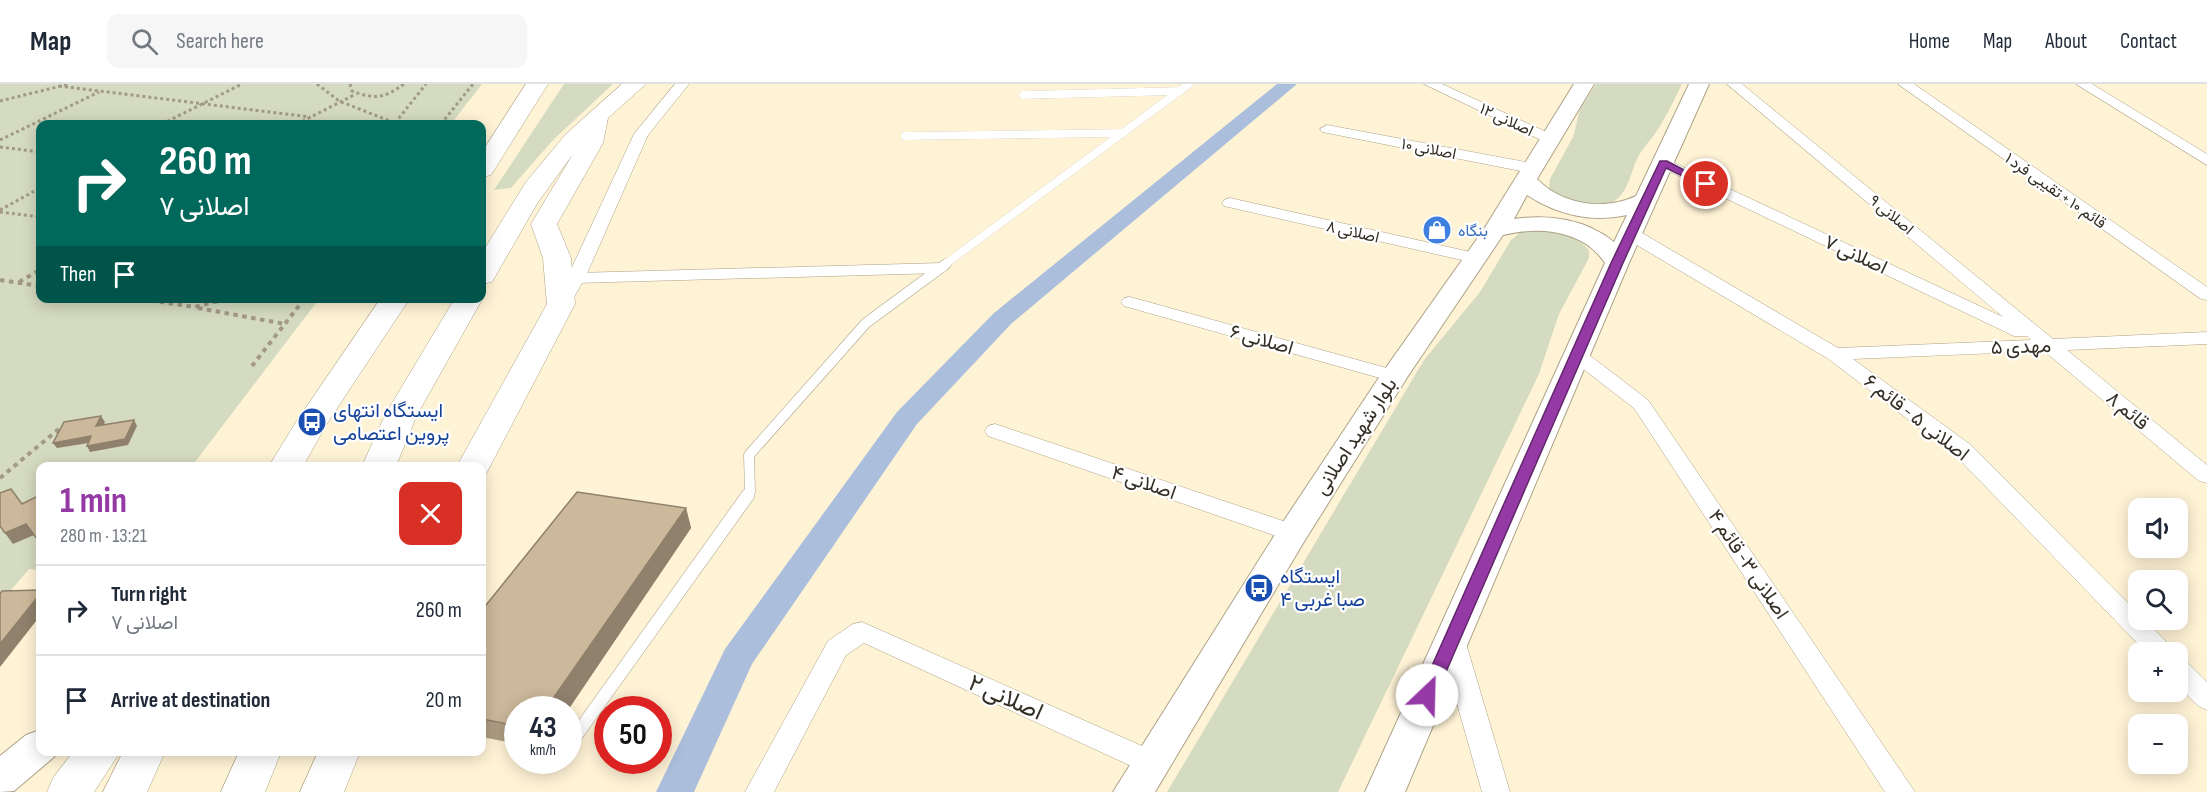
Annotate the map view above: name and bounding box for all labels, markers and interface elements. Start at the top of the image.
search box [107,14,527,68]
text: Map [30,25,71,58]
icon: search [128,25,161,58]
text: Search here [176,28,264,55]
text: Home [1909,29,1950,54]
text: Map [1983,29,2012,54]
text: About [2045,29,2087,54]
text: Contact [2120,29,2177,54]
street label: اصلانی ۱۲ [1476,100,1536,141]
street label: اصلانی ۱۰ [1400,135,1458,164]
text: 260 m [159,136,252,187]
icon: right [60,144,138,222]
street label: قائم ۱۰ + تقیبی فرد ۱ [2001,149,2110,233]
pin [1680,158,1731,209]
icon: arrive [1689,167,1722,200]
text: اصلانی ۷ [159,191,250,223]
street label: اصلانی ۹ [1865,191,1917,239]
shop icon: بنگاه [1421,214,1453,246]
street label: اصلانی ۸ [1324,217,1381,248]
place label: بنگاه [1458,222,1488,241]
street label: اصلانی ۷ [1820,230,1891,280]
icon: arrive [108,258,141,291]
text: Then [60,261,96,288]
street label: اصلانی ۶ [1227,319,1296,360]
street label: مهدی ۵ [1990,334,2052,360]
street label: اصلانی ۵ - قائم ۶ [1859,369,1974,466]
street label: بلوار شهید اصلانی [1309,374,1403,500]
street label: قائم ۸ [2101,386,2154,435]
place label: ایستگاه انتهای پروین اعتصامی [333,399,449,447]
bus stop icon: ایستگاه انتهای پروین اعتصامی [296,406,328,438]
street label: اصلانی ۴ [1108,461,1179,505]
text: 1 min [60,480,127,523]
button: close [399,482,462,545]
map controls [2128,498,2188,774]
button: sound [2128,498,2188,558]
street label: اصلانی ۳- قائم ۴ [1703,505,1794,624]
text: 280 m · 13:21 [60,524,147,548]
place label: ایستگاه صبا غربی ۴ [1280,565,1365,612]
button: search [2128,570,2188,630]
bus stop icon: ایستگاه صبا غربی ۴ [1243,572,1275,604]
text: Turn right [111,581,187,608]
icon: right [60,594,93,627]
text: 260 m [416,597,462,624]
text: اصلانی ۷ [111,611,178,635]
button: + [2128,642,2188,702]
position arrow [1395,663,1459,727]
street label: اصلانی ۲ [964,668,1048,727]
icon: arrive [60,684,93,717]
text: Arrive at destination [111,687,270,714]
text: 20 m [426,687,462,714]
speed limit sign: 50 [594,696,672,774]
text: 43 [529,710,557,746]
button: − [2128,714,2188,774]
text: km/h [530,741,556,760]

